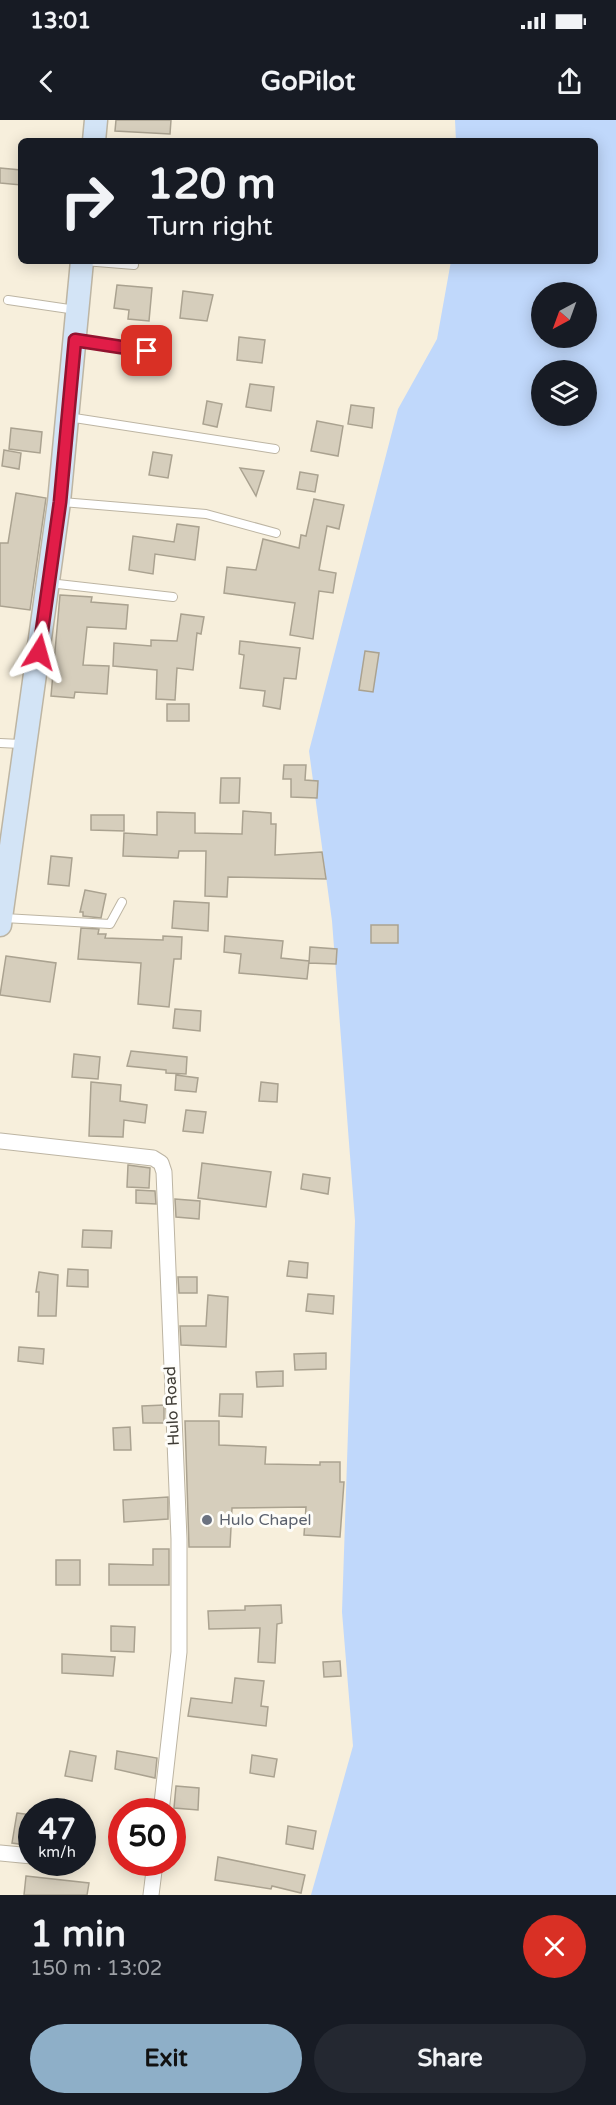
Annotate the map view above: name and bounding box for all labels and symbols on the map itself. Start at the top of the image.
north arrow [531,282,597,348]
pin [121,325,172,376]
position arrow [7,620,71,684]
street label: Hulo Road [160,1366,184,1446]
place label: Hulo Chapel [219,1510,311,1530]
marker: Hulo Chapel [200,1513,214,1527]
speed limit sign: 50 [108,1798,186,1876]

